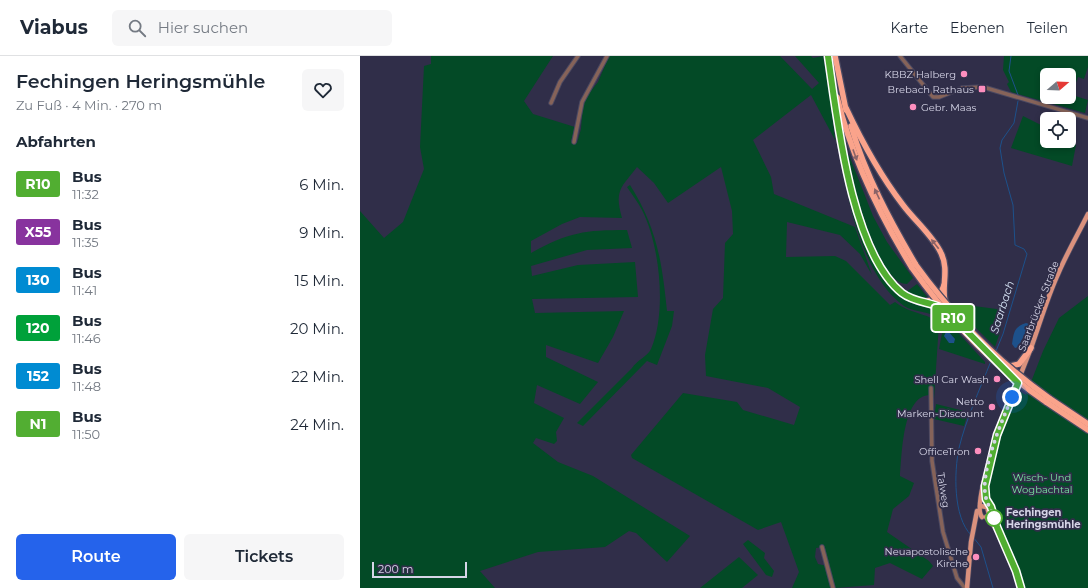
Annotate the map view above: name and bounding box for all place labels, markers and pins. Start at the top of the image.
place label: KBBZ Halberg [884,68,956,81]
marker: KBBZ Halberg [959,69,969,79]
place label: Brebach Rathaus [888,83,974,96]
marker: Brebach Rathaus [977,84,987,94]
place label: Gebr. Maas [921,101,977,114]
marker: Gebr. Maas [908,102,918,112]
place label: Shell Car Wash [914,373,989,386]
marker: Shell Car Wash [992,374,1002,384]
place label: Netto Marken-Discount [897,395,984,420]
marker: Netto Marken-Discount [987,402,997,412]
place label: OfficeTron [919,445,970,458]
marker: OfficeTron [973,446,983,456]
place label: Fechingen Heringsmühle [1006,506,1081,531]
marker: Fechingen Heringsmühle [985,509,1003,527]
place label: Neuapostolische Kirche [885,545,968,570]
marker: Neuapostolische Kirche [971,552,981,562]

